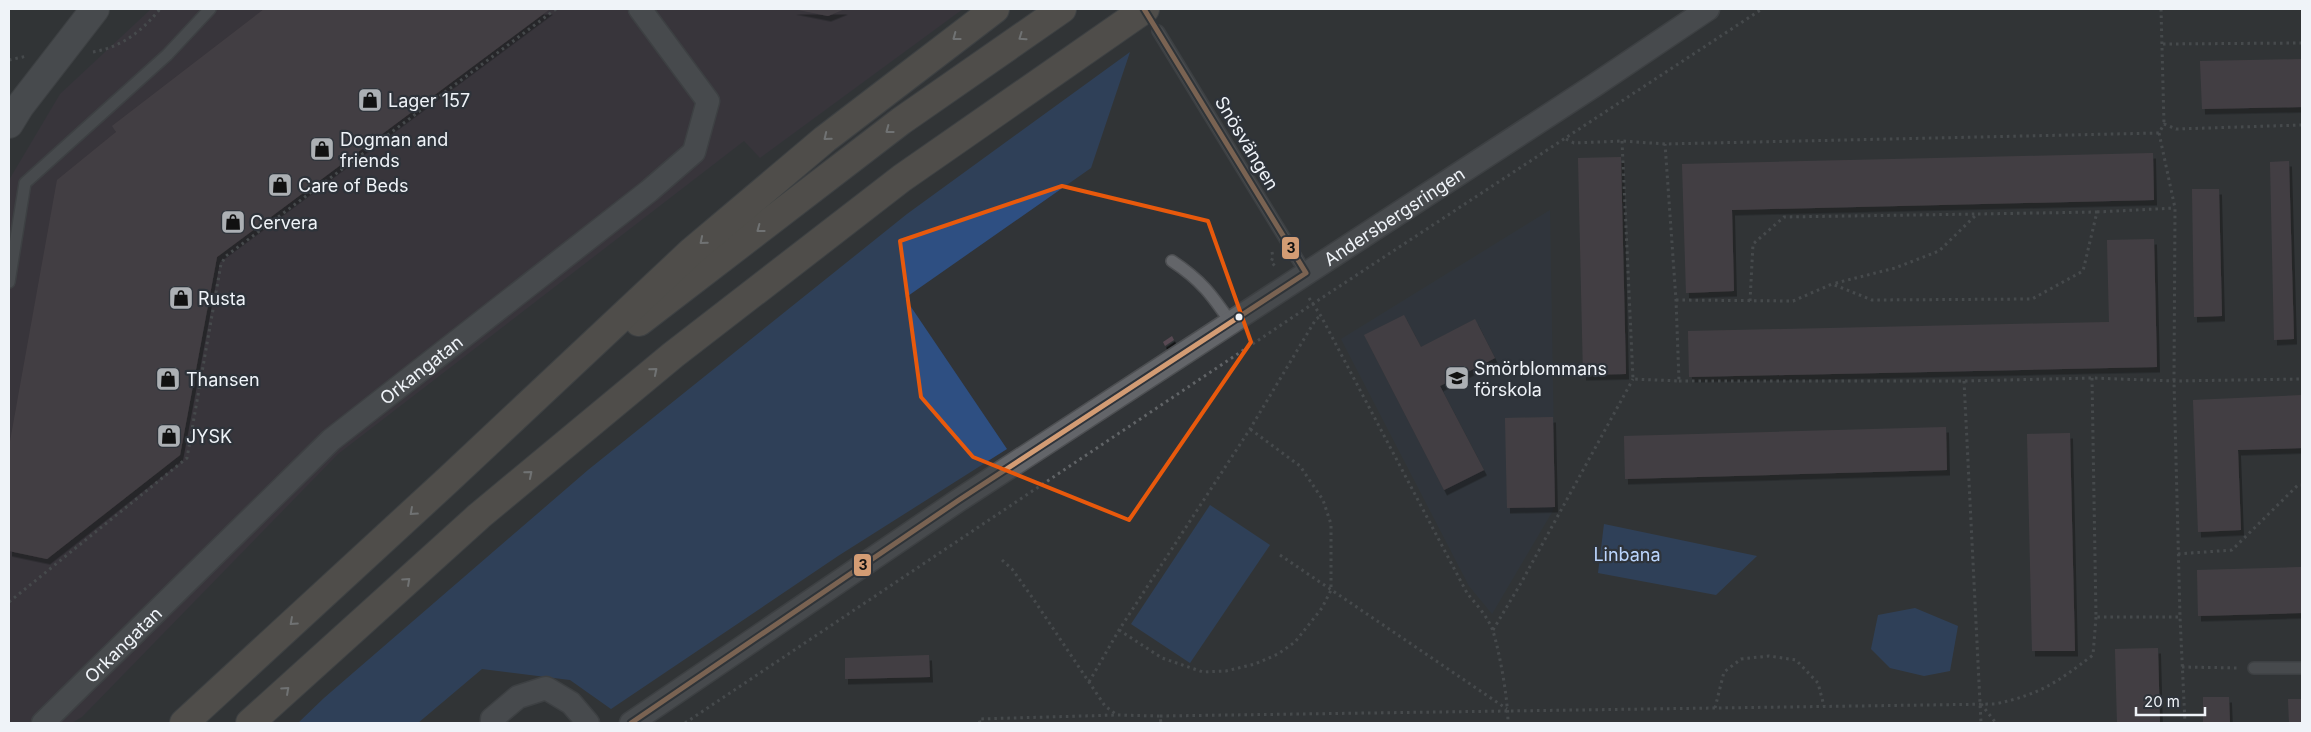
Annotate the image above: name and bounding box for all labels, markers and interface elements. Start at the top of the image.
one-way arrow [952,31,962,40]
one-way arrow [1018,31,1028,40]
shop icon: Lager 157 [357,87,383,113]
place label: Lager 157 [388,90,470,111]
street label: Snösvängen [1211,92,1283,194]
one-way arrow [885,124,895,133]
place label: Dogman and friends [340,129,448,171]
one-way arrow [824,131,833,140]
shop icon: Dogman and friends [309,136,335,162]
street label: Andersbergsringen [1320,163,1468,270]
shop icon: Care of Beds [267,172,293,198]
place label: Care of Beds [298,175,409,196]
shop icon: Cervera [220,209,246,235]
place label: Cervera [250,212,318,233]
one-way arrow [757,223,766,231]
one-way arrow [700,236,709,244]
line badge: 3 [1281,236,1300,260]
text: 3 [1286,239,1296,256]
shop icon: Rusta [168,285,194,311]
place label: Rusta [198,288,246,309]
unlabelled marker [1234,312,1244,322]
street label: Orkangatan [375,331,467,408]
place label: Smörblommans förskola [1474,358,1607,400]
school or university icon: Smörblommans förskola [1444,365,1470,391]
shop icon: Thansen [155,366,181,392]
one-way arrow [649,367,658,376]
place label: Thansen [186,369,260,390]
shop icon: JYSK [156,423,182,449]
place label: JYSK [186,426,232,447]
one-way arrow [524,471,533,480]
one-way arrow [409,506,418,515]
park label: Linbana [1593,544,1661,565]
line badge: 3 [853,553,872,577]
text: 3 [858,556,868,573]
one-way arrow [401,578,410,587]
street label: Orkangatan [80,602,166,687]
one-way arrow [289,616,298,625]
scale bar [2136,684,2205,716]
one-way arrow [281,687,290,696]
text: 20 m [2144,692,2180,711]

